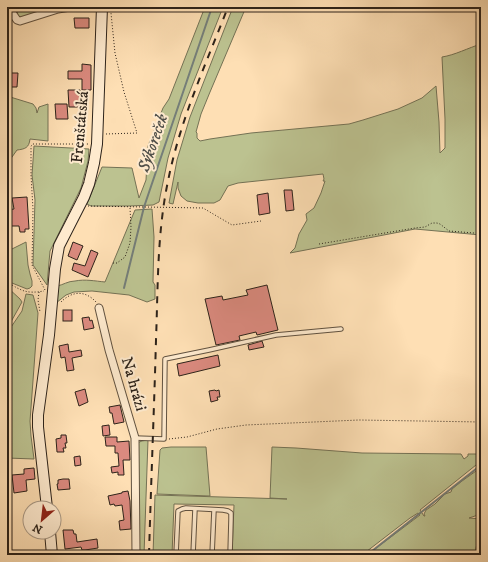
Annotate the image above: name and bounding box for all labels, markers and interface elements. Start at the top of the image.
street label: Frenštátská [67,90,93,164]
water label: Sýkoreček [133,110,173,176]
street label: Na hrázi [117,355,151,413]
north arrow [22,500,62,540]
text: N [31,520,45,536]

